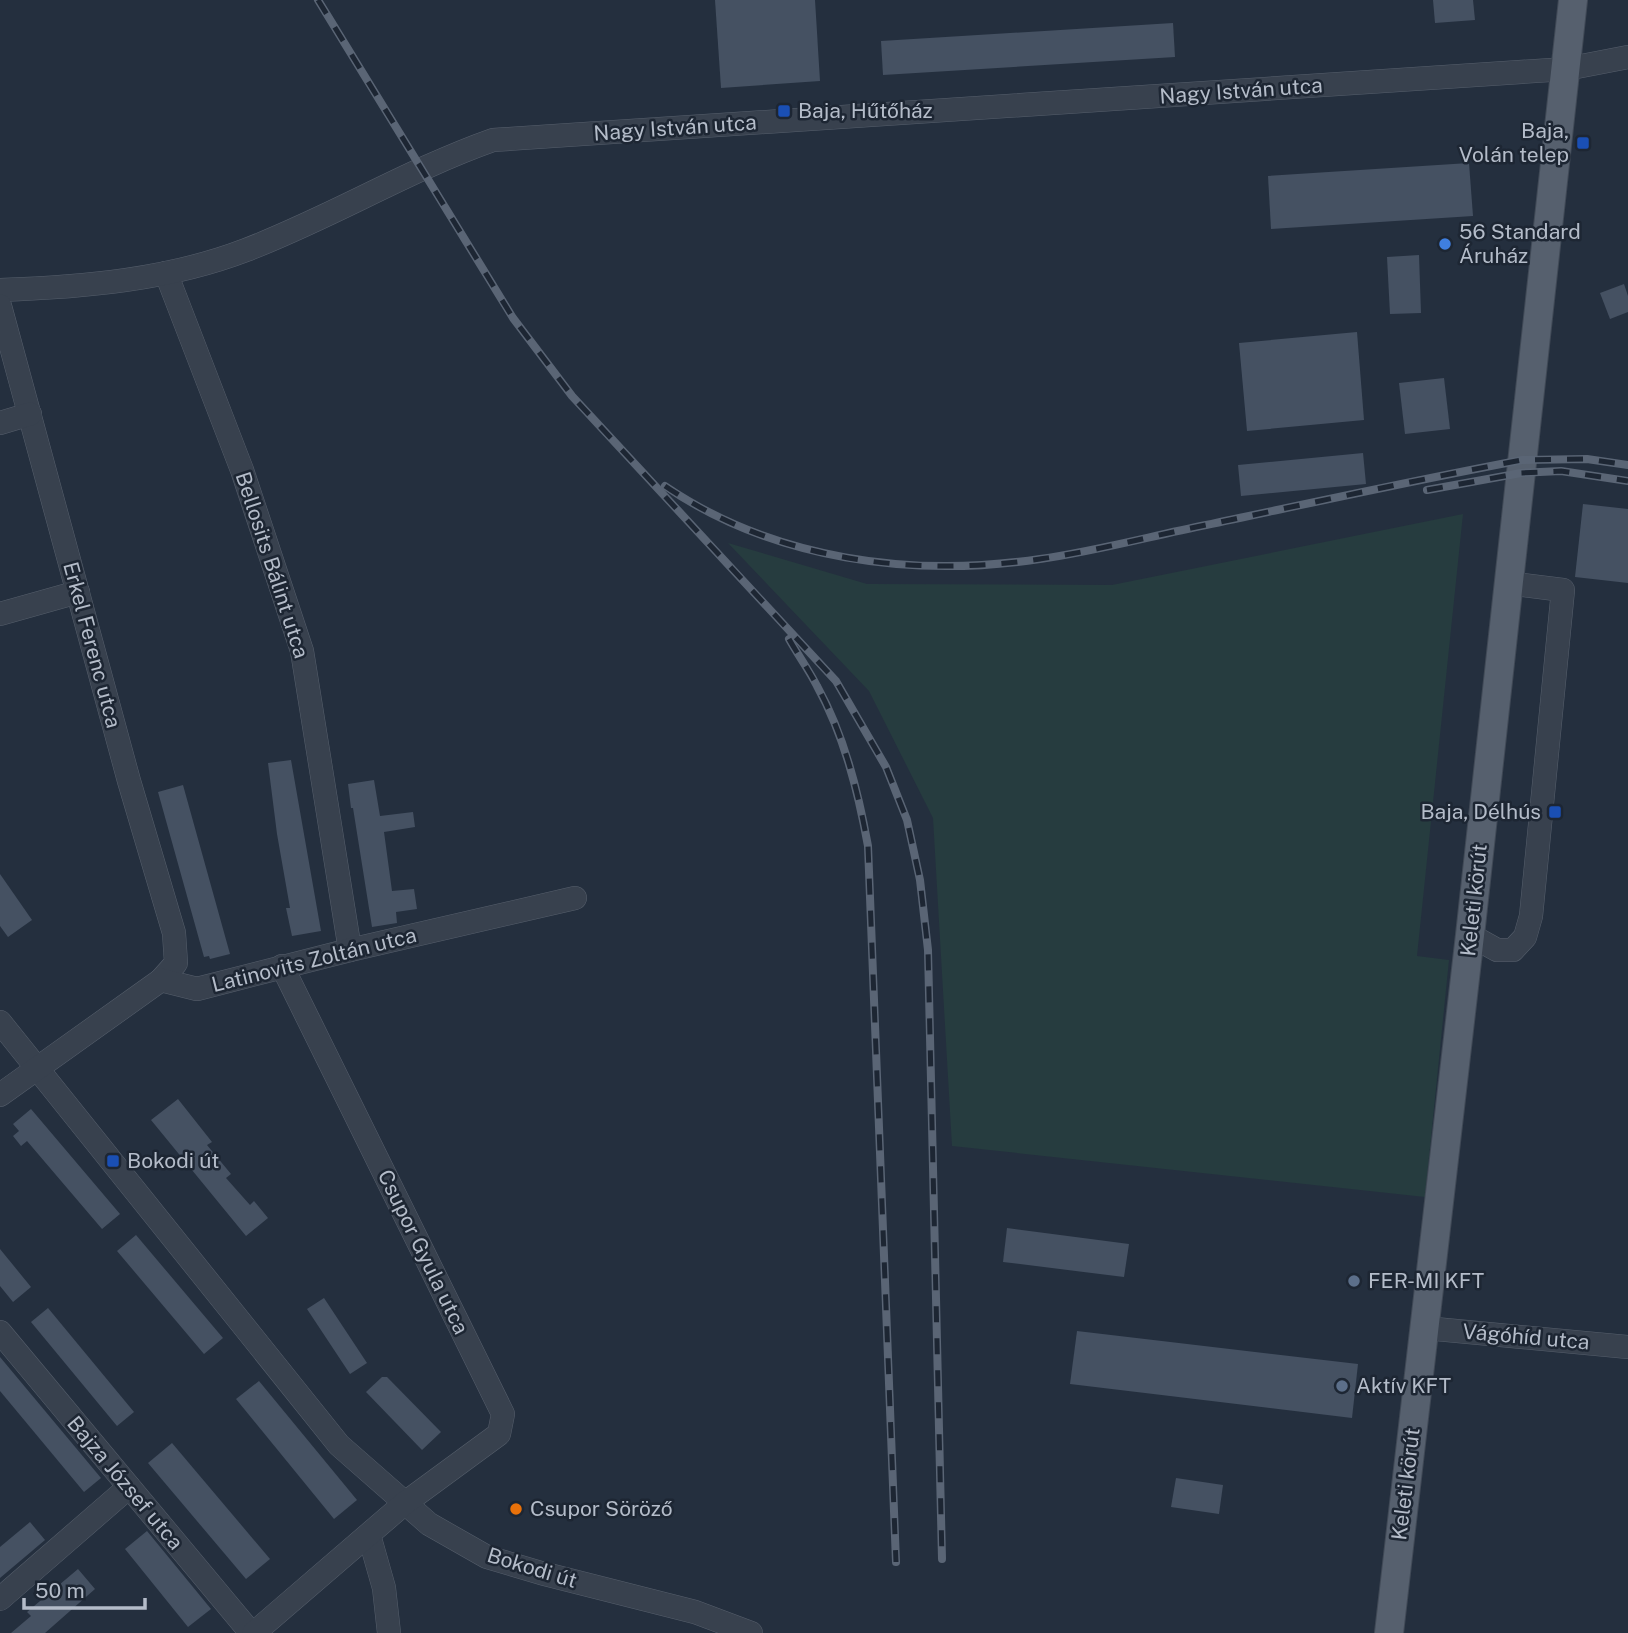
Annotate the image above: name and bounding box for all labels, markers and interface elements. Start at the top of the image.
street label: Nagy István utca [1159,72,1323,109]
place label: Baja, Hűtőház [798,98,933,123]
marker: Baja, Hűtőház [776,103,792,119]
street label: Nagy István utca [593,109,757,146]
place label: Baja, Volán telep [1459,118,1569,167]
marker: Baja, Volán telep [1575,135,1591,151]
place label: 56 Standard Áruház [1459,219,1581,268]
marker: 56 Standard Áruház [1437,236,1453,252]
street label: Bellosits Bálint utca [231,468,314,661]
street label: Erkel Ferenc utca [58,559,127,731]
place label: Baja, Délhús [1421,799,1541,824]
marker: Baja, Délhús [1547,804,1563,820]
street label: Keleti körút [1455,842,1492,957]
street label: Latinovits Zoltán utca [209,922,419,997]
place label: Bokodi út [127,1148,220,1173]
marker: Bokodi út [105,1153,121,1169]
street label: Csupor Gyula utca [373,1165,474,1338]
place label: FER-MI KFT [1368,1268,1484,1293]
marker: FER-MI KFT [1346,1273,1362,1289]
street label: Vágóhíd utca [1462,1319,1591,1354]
place label: Aktív KFT [1356,1373,1451,1398]
marker: Aktív KFT [1334,1378,1350,1394]
street label: Bajza József utca [62,1411,188,1554]
street label: Keleti körút [1386,1426,1425,1542]
place label: Csupor Söröző [530,1496,673,1521]
marker: Csupor Söröző [508,1501,524,1517]
street label: Bokodi út [484,1542,580,1593]
scale bar [24,1566,145,1610]
text: 50 m [35,1578,85,1603]

